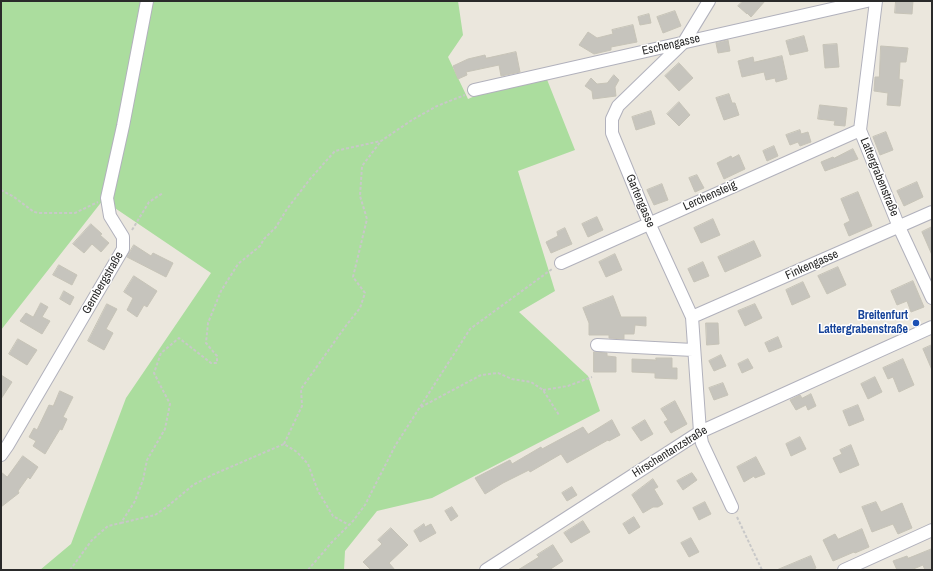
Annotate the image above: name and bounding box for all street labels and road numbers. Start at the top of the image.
street label: Eschengasse [641,31,701,59]
street label: Lattergrabenstraße [857,136,901,218]
street label: Gartengasse [622,172,658,230]
street label: Lerchensteig [681,178,739,214]
street label: Finkengasse [783,247,841,283]
street label: Gernbergstraße [79,249,127,317]
street label: Hirschentanzstraße [630,423,710,481]

